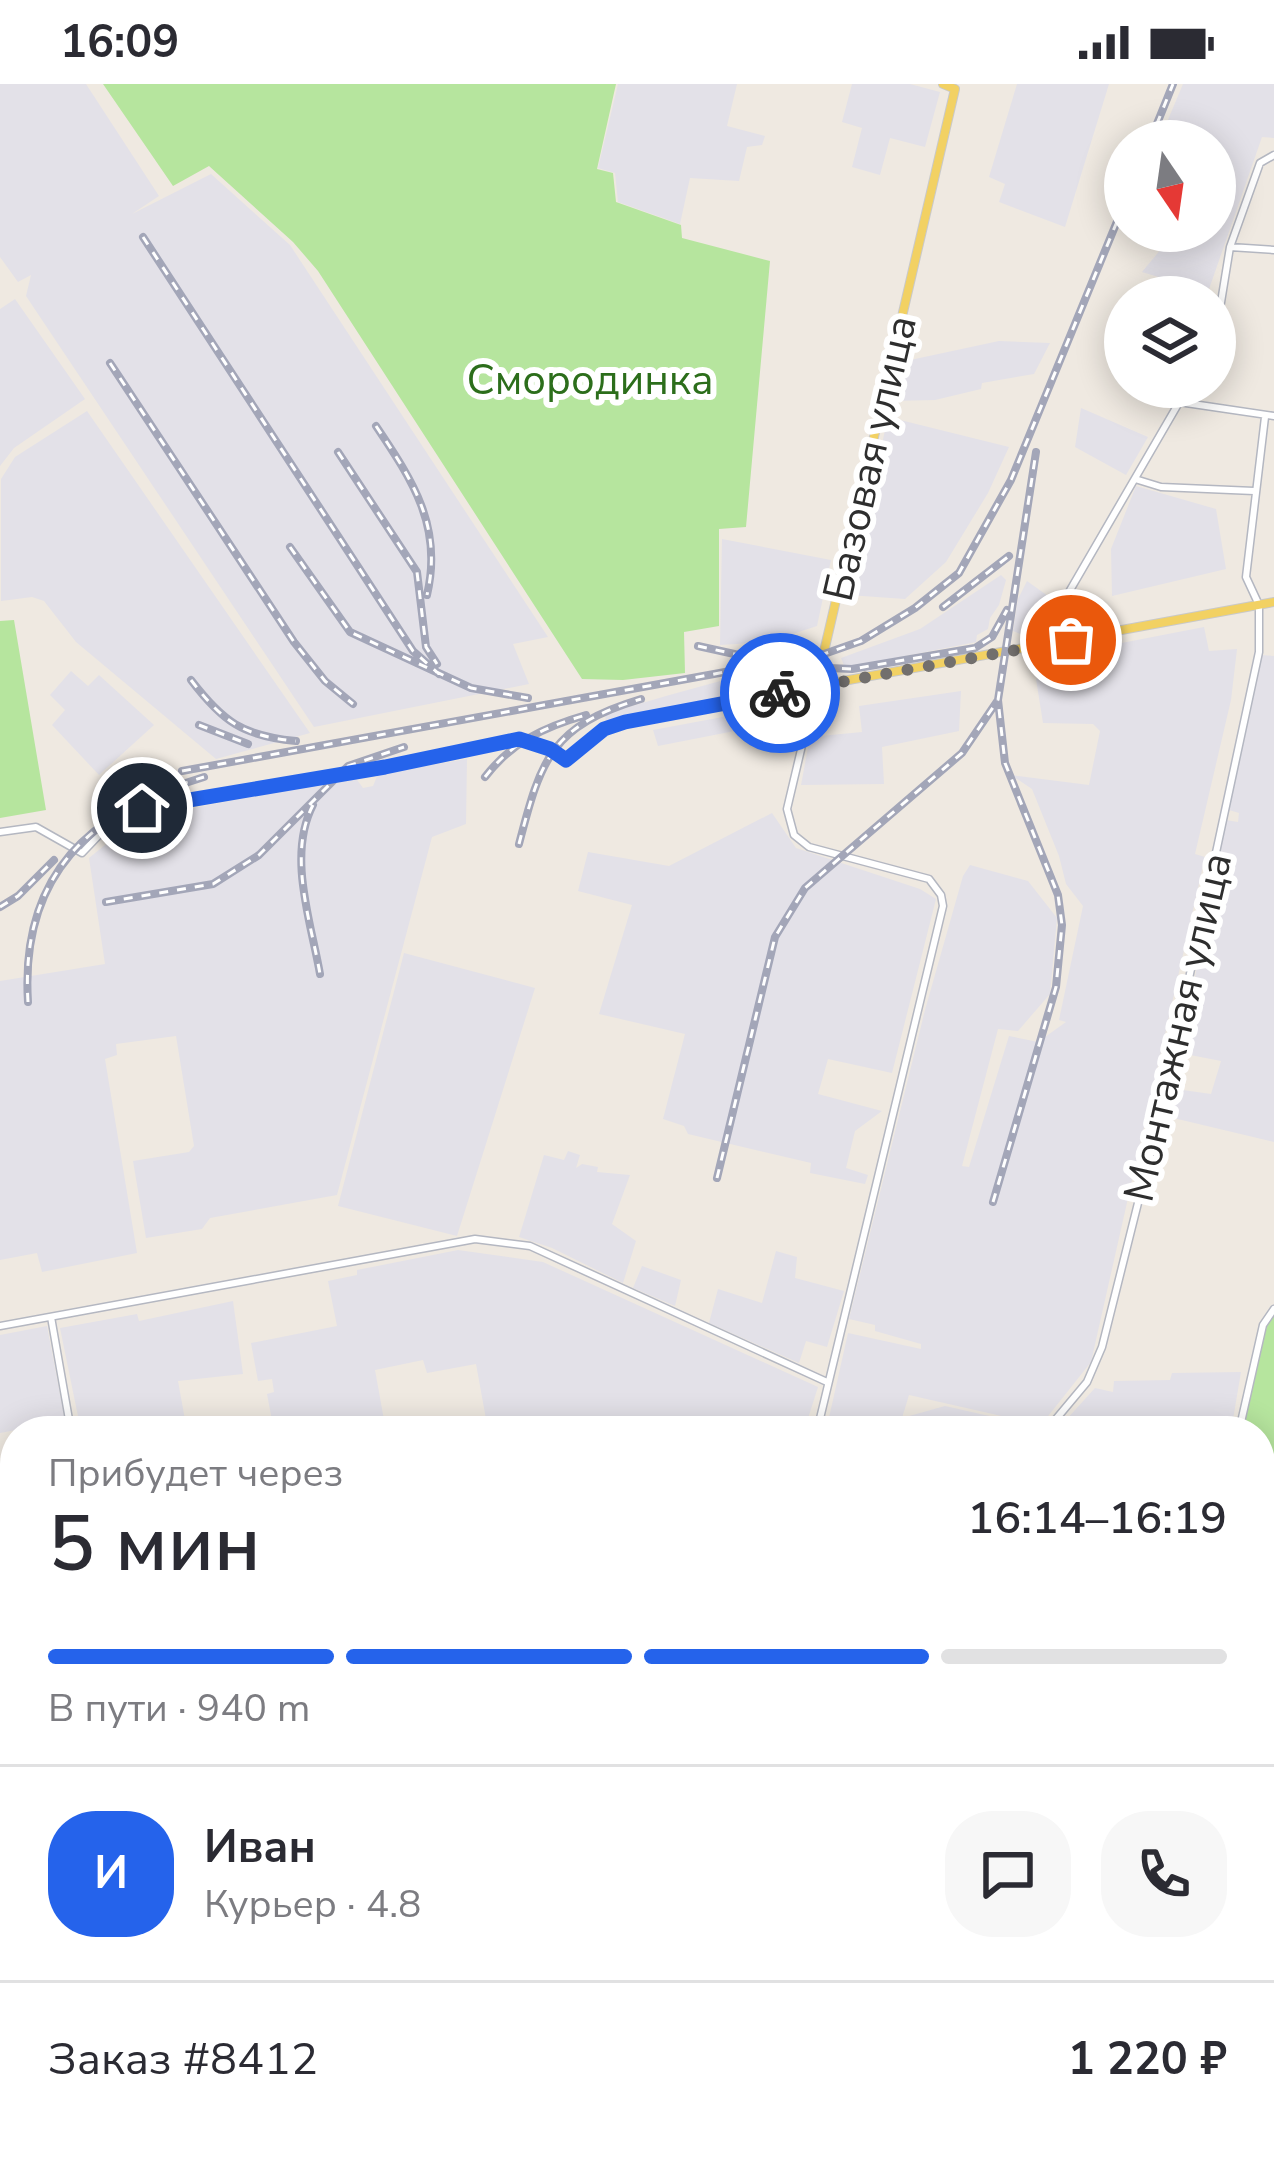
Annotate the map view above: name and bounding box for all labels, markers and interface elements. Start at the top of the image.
text: 16:09 [60,12,179,73]
north arrow [1104,120,1236,252]
map controls [1104,120,1236,408]
button: layers [1104,276,1236,408]
street label: Базовая улица [810,310,931,607]
park label: Смородинка [466,352,714,409]
pin [1020,589,1122,691]
icon: bag [1038,607,1104,673]
courier [720,633,840,753]
icon: bike [747,660,813,726]
pin [91,757,193,859]
icon: home [109,775,175,841]
street label: Монтажная улица [1111,847,1246,1207]
text: Прибудет через [48,1447,343,1500]
text: 16:14–16:19 [967,1488,1227,1549]
text: 5 мин [48,1491,260,1598]
text: В пути · 940 m [48,1682,310,1735]
button: chat [945,1811,1071,1937]
button: phone [1101,1811,1227,1937]
text: Иван [204,1817,316,1878]
text: И [94,1843,128,1904]
text: Курьер · 4.8 [204,1878,421,1931]
text: Заказ #8412 [48,2029,318,2090]
text: 1 220 ₽ [1068,2029,1227,2090]

